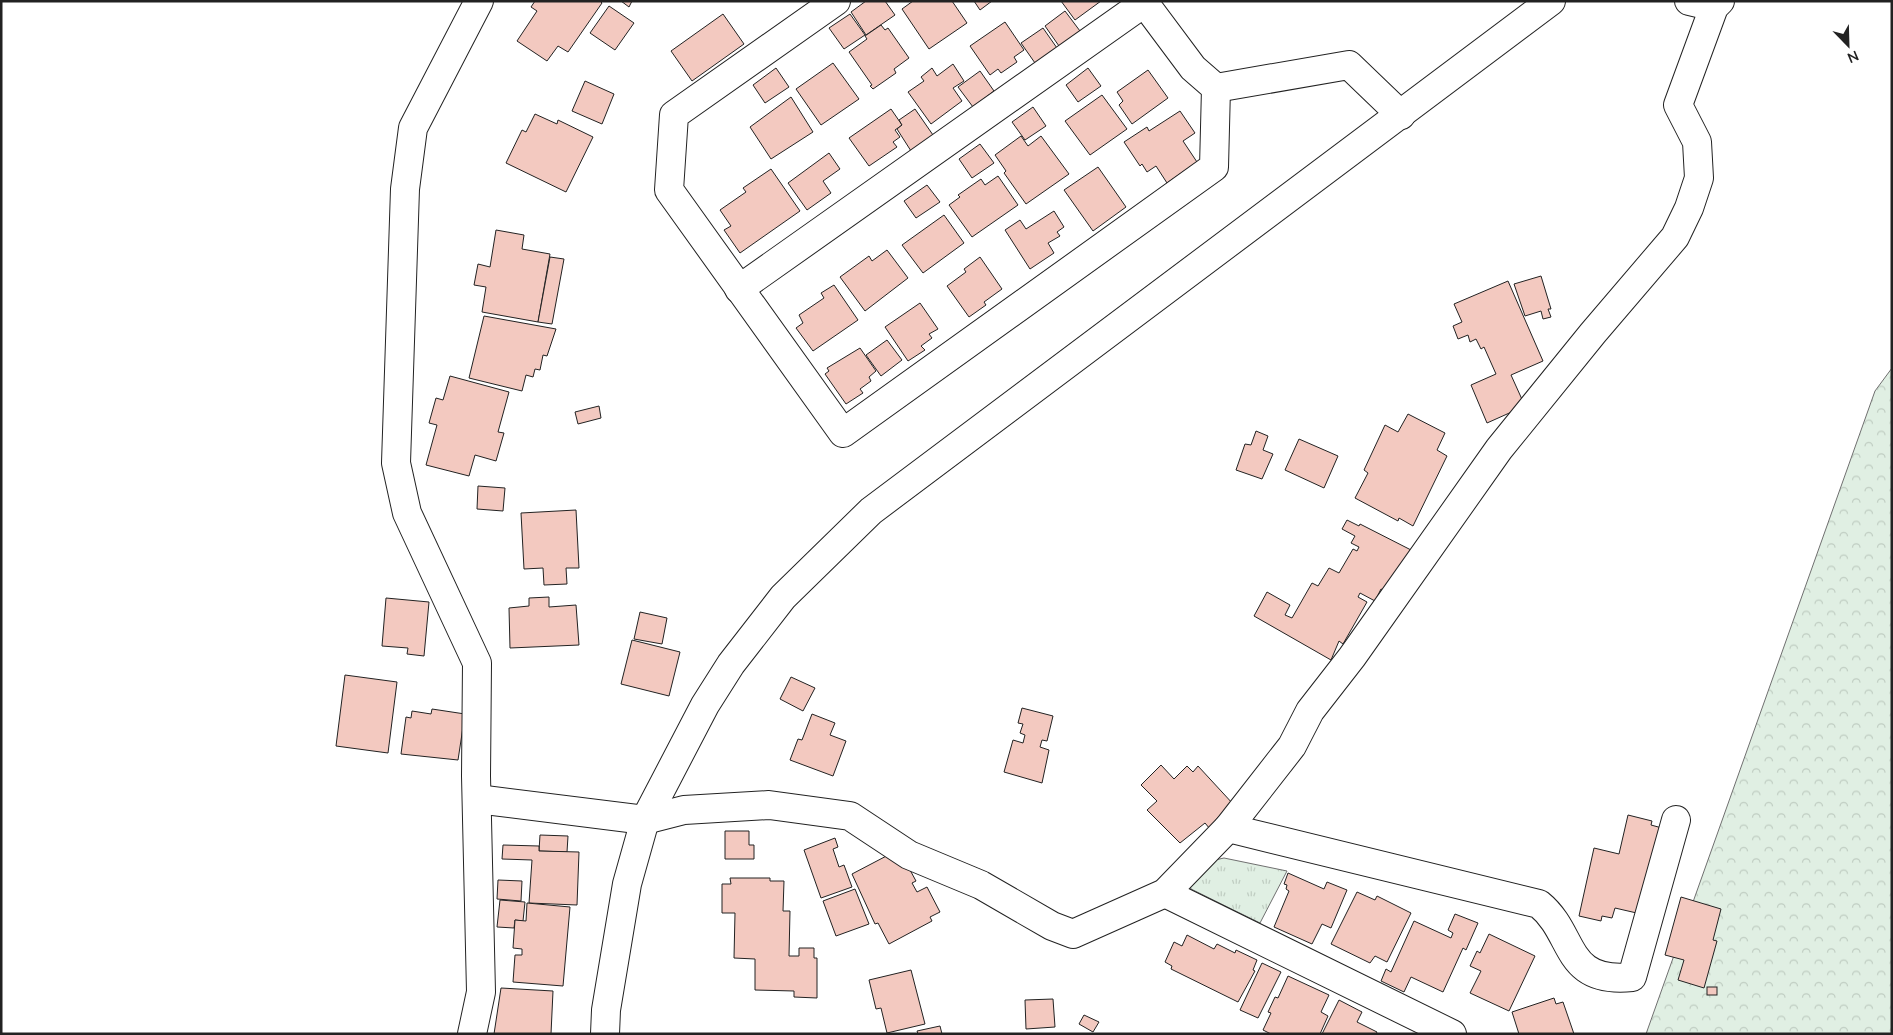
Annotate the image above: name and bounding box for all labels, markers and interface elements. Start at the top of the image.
north arrow [1823,20,1873,70]
text: N [1845,47,1861,67]

